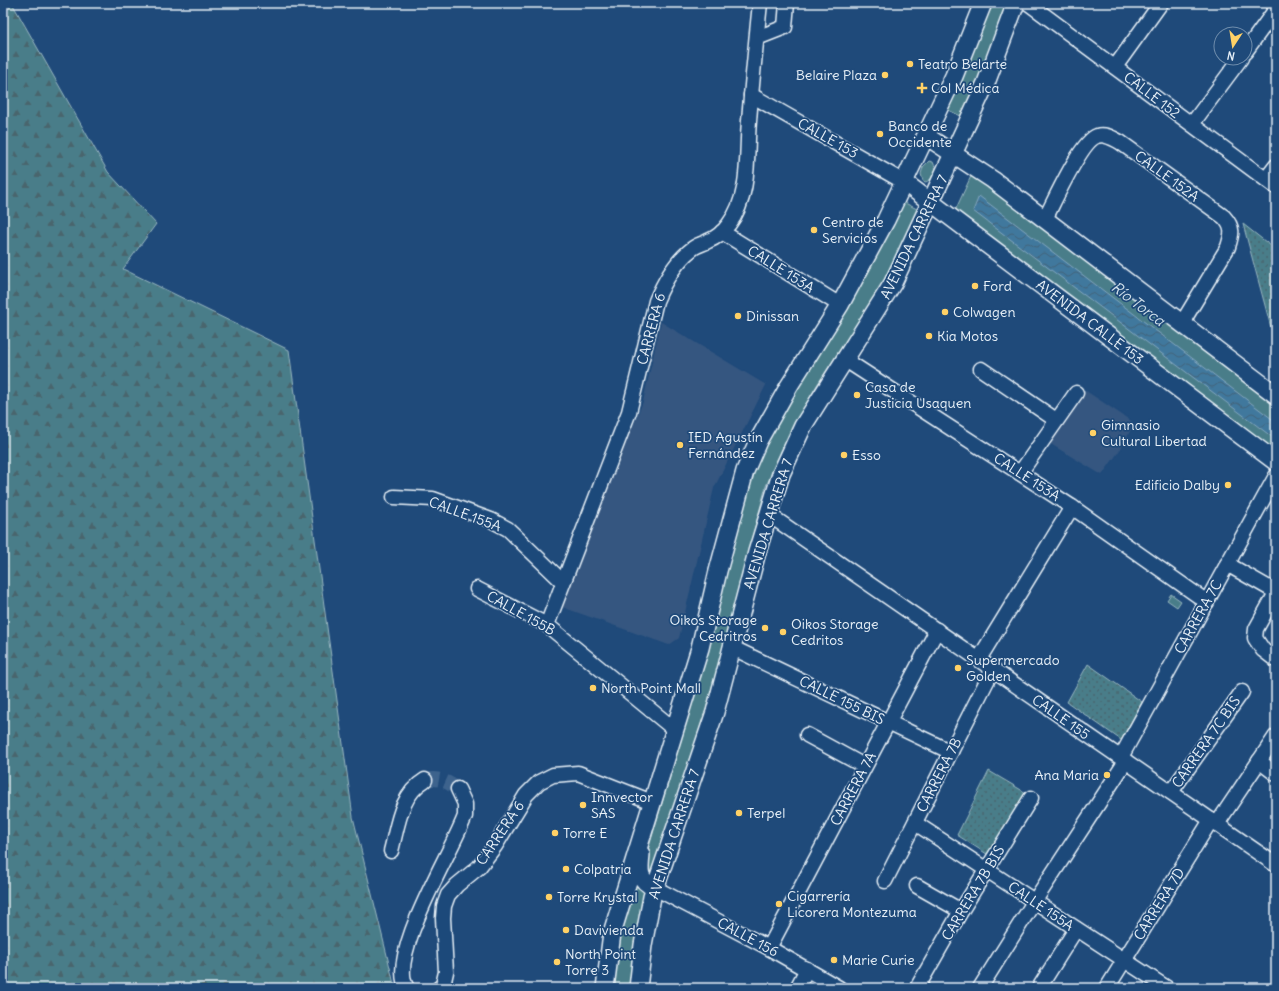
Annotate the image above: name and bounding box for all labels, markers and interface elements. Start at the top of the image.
north arrow [1213,26,1253,66]
text: N [1226,48,1236,63]
place label: Teatro Belarte [918,55,1007,73]
marker: Teatro Belarte [905,59,915,69]
place label: Belaire Plaza [796,66,877,84]
street label: CALLE 152 [1120,68,1184,122]
marker: Belaire Plaza [880,70,890,80]
place label: Col Médica [931,79,1000,97]
marker: Col Médica [916,82,928,94]
street label: CALLE 153 [795,114,862,162]
place label: Banco de Occidente [888,117,952,151]
marker: Banco de Occidente [875,129,885,139]
street label: CALLE 152A [1131,147,1203,205]
street label: AVENIDA CARRERA 7 [876,172,952,302]
place label: Centro de Servicios [822,213,884,247]
marker: Centro de Servicios [809,225,819,235]
street label: CALLE 153A [744,241,818,297]
street label: AVENIDA CALLE 153 [1033,276,1147,368]
place label: Ford [983,277,1012,295]
water label: Río Torca [1108,277,1170,331]
marker: Ford [970,281,980,291]
street label: CARRERA 6 [633,291,669,367]
place label: Colwagen [953,303,1015,321]
place label: Dinissan [746,307,799,325]
marker: Colwagen [940,307,950,317]
marker: Dinissan [733,311,743,321]
place label: Kia Motos [937,327,998,345]
marker: Kia Motos [924,331,934,341]
place label: Casa de Justicia Usaquen [865,378,971,412]
marker: Casa de Justicia Usaquen [852,390,862,400]
place label: Gimnasio Cultural Libertad [1101,416,1207,450]
place label: IED Agustín Fernández [688,428,763,462]
marker: Gimnasio Cultural Libertad [1088,428,1098,438]
marker: IED Agustín Fernández [675,440,685,450]
place label: Esso [852,446,881,464]
street label: CALLE 153A [990,449,1064,505]
marker: Esso [839,450,849,460]
street label: AVENIDA CARRERA 7 [740,456,797,592]
place label: Edificio Dalby [1135,476,1220,494]
marker: Edificio Dalby [1223,480,1233,490]
street label: CALLE 155A [426,493,504,535]
street label: CARRERA 7C [1170,577,1226,657]
street label: CALLE 155B [483,587,559,639]
place label: Oikos Storage Cedritros [669,611,757,645]
place label: Oikos Storage Cedritos [791,615,879,649]
marker: Oikos Storage Cedritros [760,623,770,633]
marker: Oikos Storage Cedritos [778,627,788,637]
place label: Supermercado Golden [966,651,1060,685]
marker: Supermercado Golden [953,663,963,673]
street label: CALLE 155 BIS [796,672,888,729]
place label: North Point Mall [601,679,701,697]
marker: North Point Mall [588,683,598,693]
street label: CALLE 155 [1029,691,1093,743]
street label: CARRERA 7C BIS [1168,693,1244,791]
street label: CARRERA 7B [912,735,966,815]
street label: CARRERA 7A [826,749,880,829]
street label: AVENIDA CARRERA 7 [644,766,704,901]
place label: Ana Maria [1034,766,1099,784]
marker: Ana Maria [1102,770,1112,780]
place label: Innvector SAS [591,788,653,822]
street label: CARRERA 6 [472,797,528,869]
marker: Innvector SAS [578,800,588,810]
place label: Terpel [747,804,785,822]
marker: Terpel [734,808,744,818]
place label: Torre E [563,824,607,842]
marker: Torre E [550,828,560,838]
street label: CARRERA 7B BIS [938,842,1009,944]
place label: Colpatria [574,860,632,878]
marker: Colpatria [561,864,571,874]
street label: CARRERA 7D [1130,864,1188,944]
street label: CALLE 155A [1005,877,1077,935]
place label: Cigarrería Licorera Montezuma [787,887,917,921]
place label: Torre Krystal [557,888,638,906]
marker: Torre Krystal [544,892,554,902]
marker: Cigarrería Licorera Montezuma [774,899,784,909]
street label: CALLE 156 [714,913,782,961]
place label: Davivienda [574,921,644,939]
marker: Davivienda [561,925,571,935]
place label: North Point Torre 3 [565,945,636,979]
place label: Marie Curie [842,951,915,969]
marker: Marie Curie [829,955,839,965]
marker: North Point Torre 3 [552,957,562,967]

